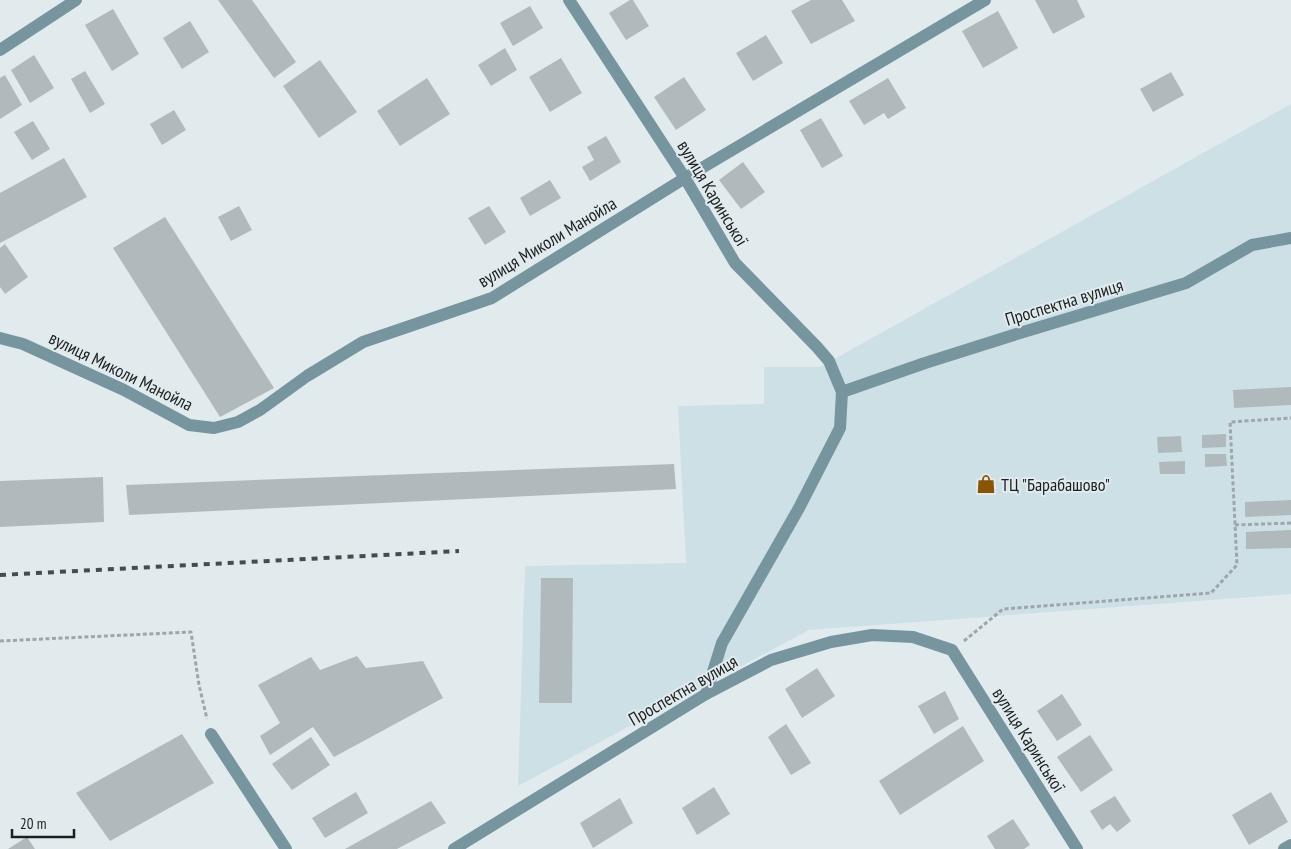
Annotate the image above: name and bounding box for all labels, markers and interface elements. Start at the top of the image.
street label: вулиця Каринської [672,136,754,250]
street label: вулиця Миколи Манойла [474,192,620,292]
street label: Проспектна вулиця [1002,273,1126,331]
street label: вулиця Миколи Манойла [45,326,197,416]
shop icon: ТЦ "Барабашово" [975,473,997,495]
place label: ТЦ "Барабашово" [1001,473,1110,496]
street label: Проспектна вулиця [624,649,742,730]
street label: вулиця Каринської [988,683,1070,797]
scale bar [12,806,75,838]
text: 20 m [20,814,46,833]

